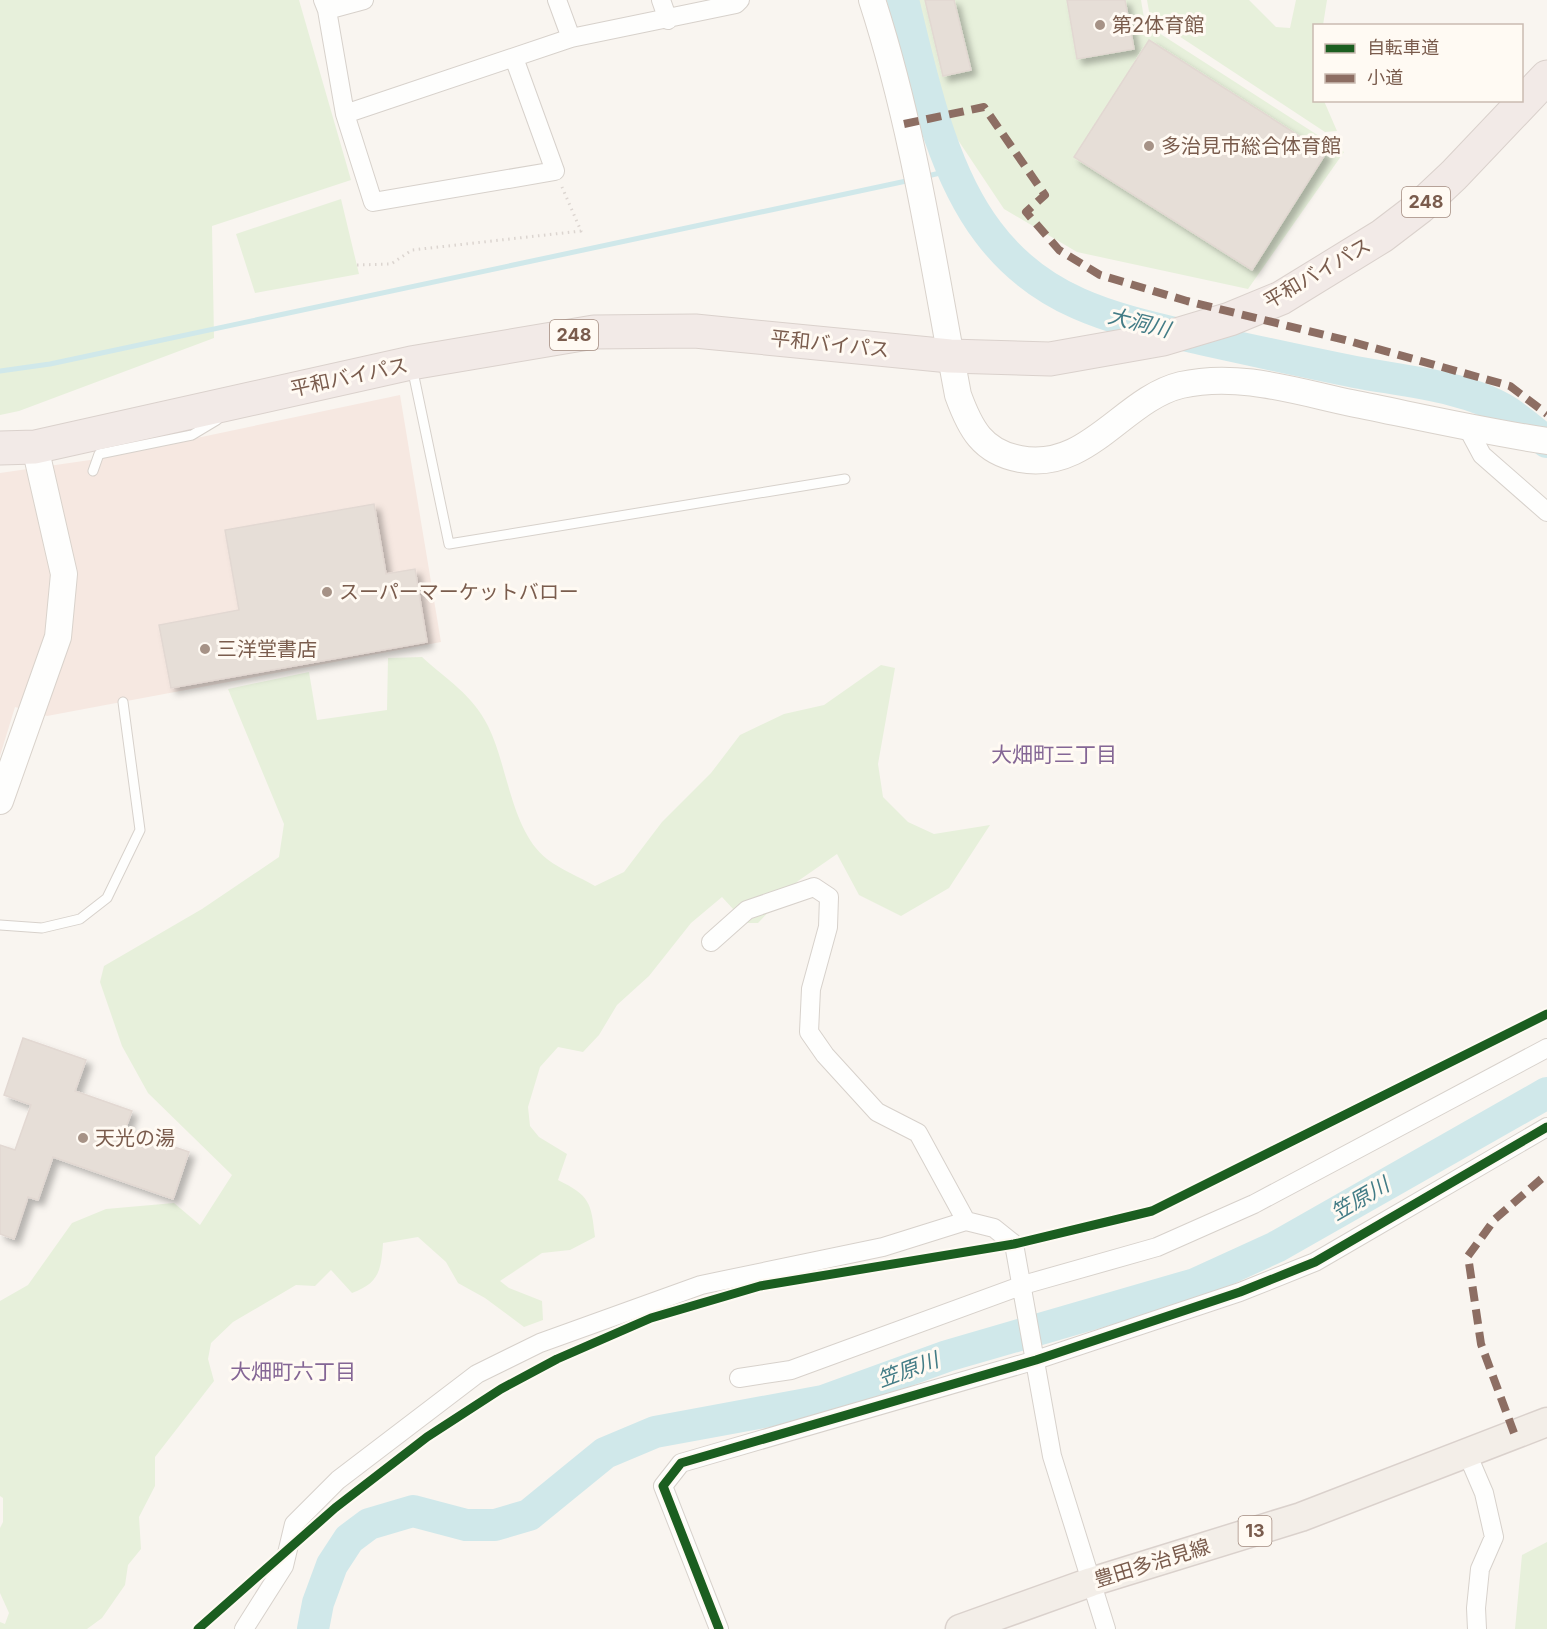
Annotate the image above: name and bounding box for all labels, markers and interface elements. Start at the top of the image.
place label: 第2体育館 [1112,13,1204,37]
marker: 第2体育館 [1093,18,1107,32]
legend [1313,24,1523,102]
text: 自転車道 [1367,37,1439,58]
text: 小道 [1367,67,1403,88]
place label: 多治見市総合体育館 [1161,134,1341,158]
marker: 多治見市総合体育館 [1142,139,1156,153]
road number: 248 [1402,187,1450,217]
street label: 平和バイパス [1259,233,1375,313]
water label: 大洞川 [1106,303,1175,343]
road number: 248 [550,320,598,350]
street label: 平和バイパス [769,326,891,362]
street label: 平和バイパス [288,353,410,401]
place label: スーパーマーケットバロー [339,580,579,604]
marker: スーパーマーケットバロー [320,585,334,599]
place label: 三洋堂書店 [217,637,317,661]
marker: 三洋堂書店 [198,642,212,656]
district label: 大畑町三丁目 [991,742,1117,767]
place label: 天光の湯 [95,1126,175,1150]
marker: 天光の湯 [76,1131,90,1145]
water label: 笠原川 [1326,1171,1395,1225]
water label: 笠原川 [874,1346,944,1392]
district label: 大畑町六丁目 [230,1359,356,1384]
road number: 13 [1238,1516,1272,1546]
street label: 豊田多治見線 [1091,1534,1213,1592]

